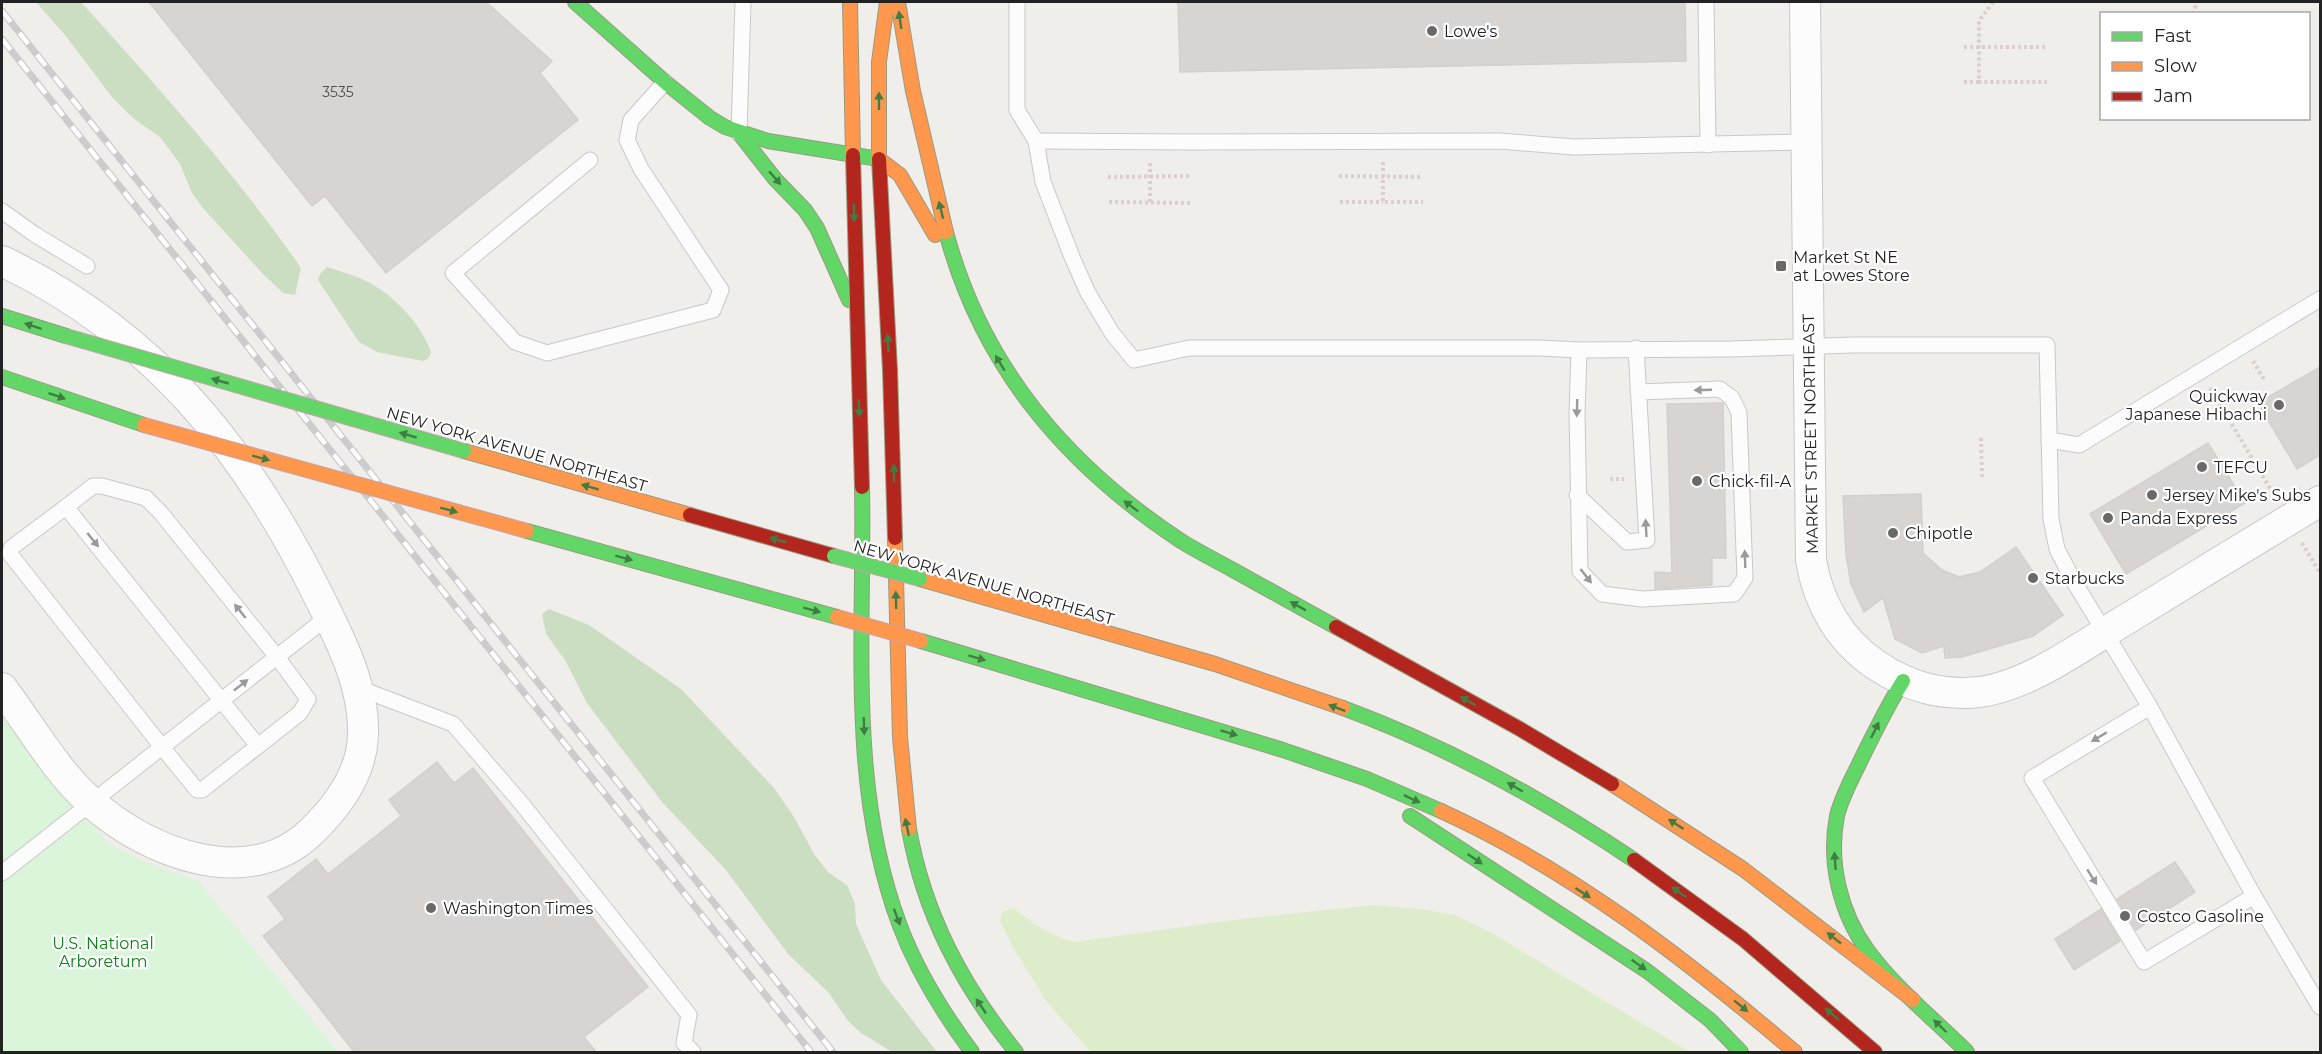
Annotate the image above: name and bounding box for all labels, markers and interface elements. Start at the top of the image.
one-way arrow [896,10,905,29]
legend [2100,12,2310,120]
place label: Lowe's [1444,22,1497,41]
marker: Lowe's [1425,24,1439,38]
text: Fast [2154,25,2192,47]
text: Slow [2154,55,2197,77]
house number: 3535 [322,83,354,101]
text: Jam [2153,85,2193,107]
one-way arrow [874,91,884,110]
one-way arrow [768,170,781,185]
one-way arrow [936,201,945,219]
one-way arrow [849,204,859,223]
place label: Market St NE at Lowes Store [1793,248,1910,285]
marker: Market St NE at Lowes Store [1774,259,1788,273]
street label: MARKET STREET NORTHEAST [1799,313,1822,554]
one-way arrow [24,321,42,330]
one-way arrow [884,333,893,352]
one-way arrow [994,355,1005,372]
one-way arrow [211,376,229,385]
one-way arrow [1694,385,1713,395]
place label: Quickway Japanese Hibachi [2125,387,2267,424]
one-way arrow [48,392,66,402]
one-way arrow [855,398,864,417]
marker: Quickway Japanese Hibachi [2272,398,2286,412]
one-way arrow [1572,399,1582,418]
street label: NEW YORK AVENUE NORTHEAST [385,403,650,496]
one-way arrow [399,430,417,439]
one-way arrow [252,454,270,463]
place label: TEFCU [2214,458,2268,477]
marker: TEFCU [2195,460,2209,474]
one-way arrow [889,464,898,483]
place label: Chick-fil-A [1709,472,1792,491]
marker: Chick-fil-A [1690,474,1704,488]
one-way arrow [581,482,599,491]
place label: Jersey Mike's Subs [2163,486,2311,505]
marker: Jersey Mike's Subs [2145,488,2159,502]
one-way arrow [1123,501,1138,513]
one-way arrow [440,506,458,515]
place label: Panda Express [2120,509,2238,528]
marker: Panda Express [2101,511,2115,525]
one-way arrow [1642,518,1651,537]
place label: Chipotle [1905,524,1973,543]
marker: Chipotle [1886,526,1900,540]
one-way arrow [86,532,99,547]
one-way arrow [769,535,787,544]
street label: NEW YORK AVENUE NORTHEAST [852,536,1117,629]
one-way arrow [1740,550,1749,569]
one-way arrow [615,554,633,563]
one-way arrow [1580,568,1592,584]
place label: Starbucks [2045,569,2125,588]
marker: Starbucks [2026,571,2040,585]
one-way arrow [891,590,901,609]
one-way arrow [1290,600,1306,611]
one-way arrow [234,603,247,619]
one-way arrow [803,606,821,615]
one-way arrow [968,654,986,663]
one-way arrow [234,679,249,691]
one-way arrow [1460,696,1477,706]
one-way arrow [1328,702,1346,712]
one-way arrow [860,716,869,735]
one-way arrow [1871,722,1880,739]
one-way arrow [1220,729,1238,738]
one-way arrow [2091,732,2108,743]
one-way arrow [1506,782,1523,792]
one-way arrow [1404,794,1421,803]
one-way arrow [902,817,912,836]
one-way arrow [1668,818,1684,829]
one-way arrow [1830,852,1840,871]
one-way arrow [1466,853,1482,865]
one-way arrow [2087,869,2098,885]
one-way arrow [1574,887,1590,899]
one-way arrow [1672,887,1687,899]
place label: Washington Times [443,899,593,918]
marker: Washington Times [424,901,438,915]
place label: Costco Gasoline [2137,907,2264,926]
one-way arrow [892,908,902,926]
marker: Costco Gasoline [2118,909,2132,923]
one-way arrow [1826,931,1842,944]
park label: U.S. National Arboretum [52,934,154,971]
one-way arrow [1630,959,1646,971]
one-way arrow [975,998,987,1014]
one-way arrow [1733,1000,1749,1013]
one-way arrow [1824,1007,1839,1021]
one-way arrow [1933,1019,1948,1033]

